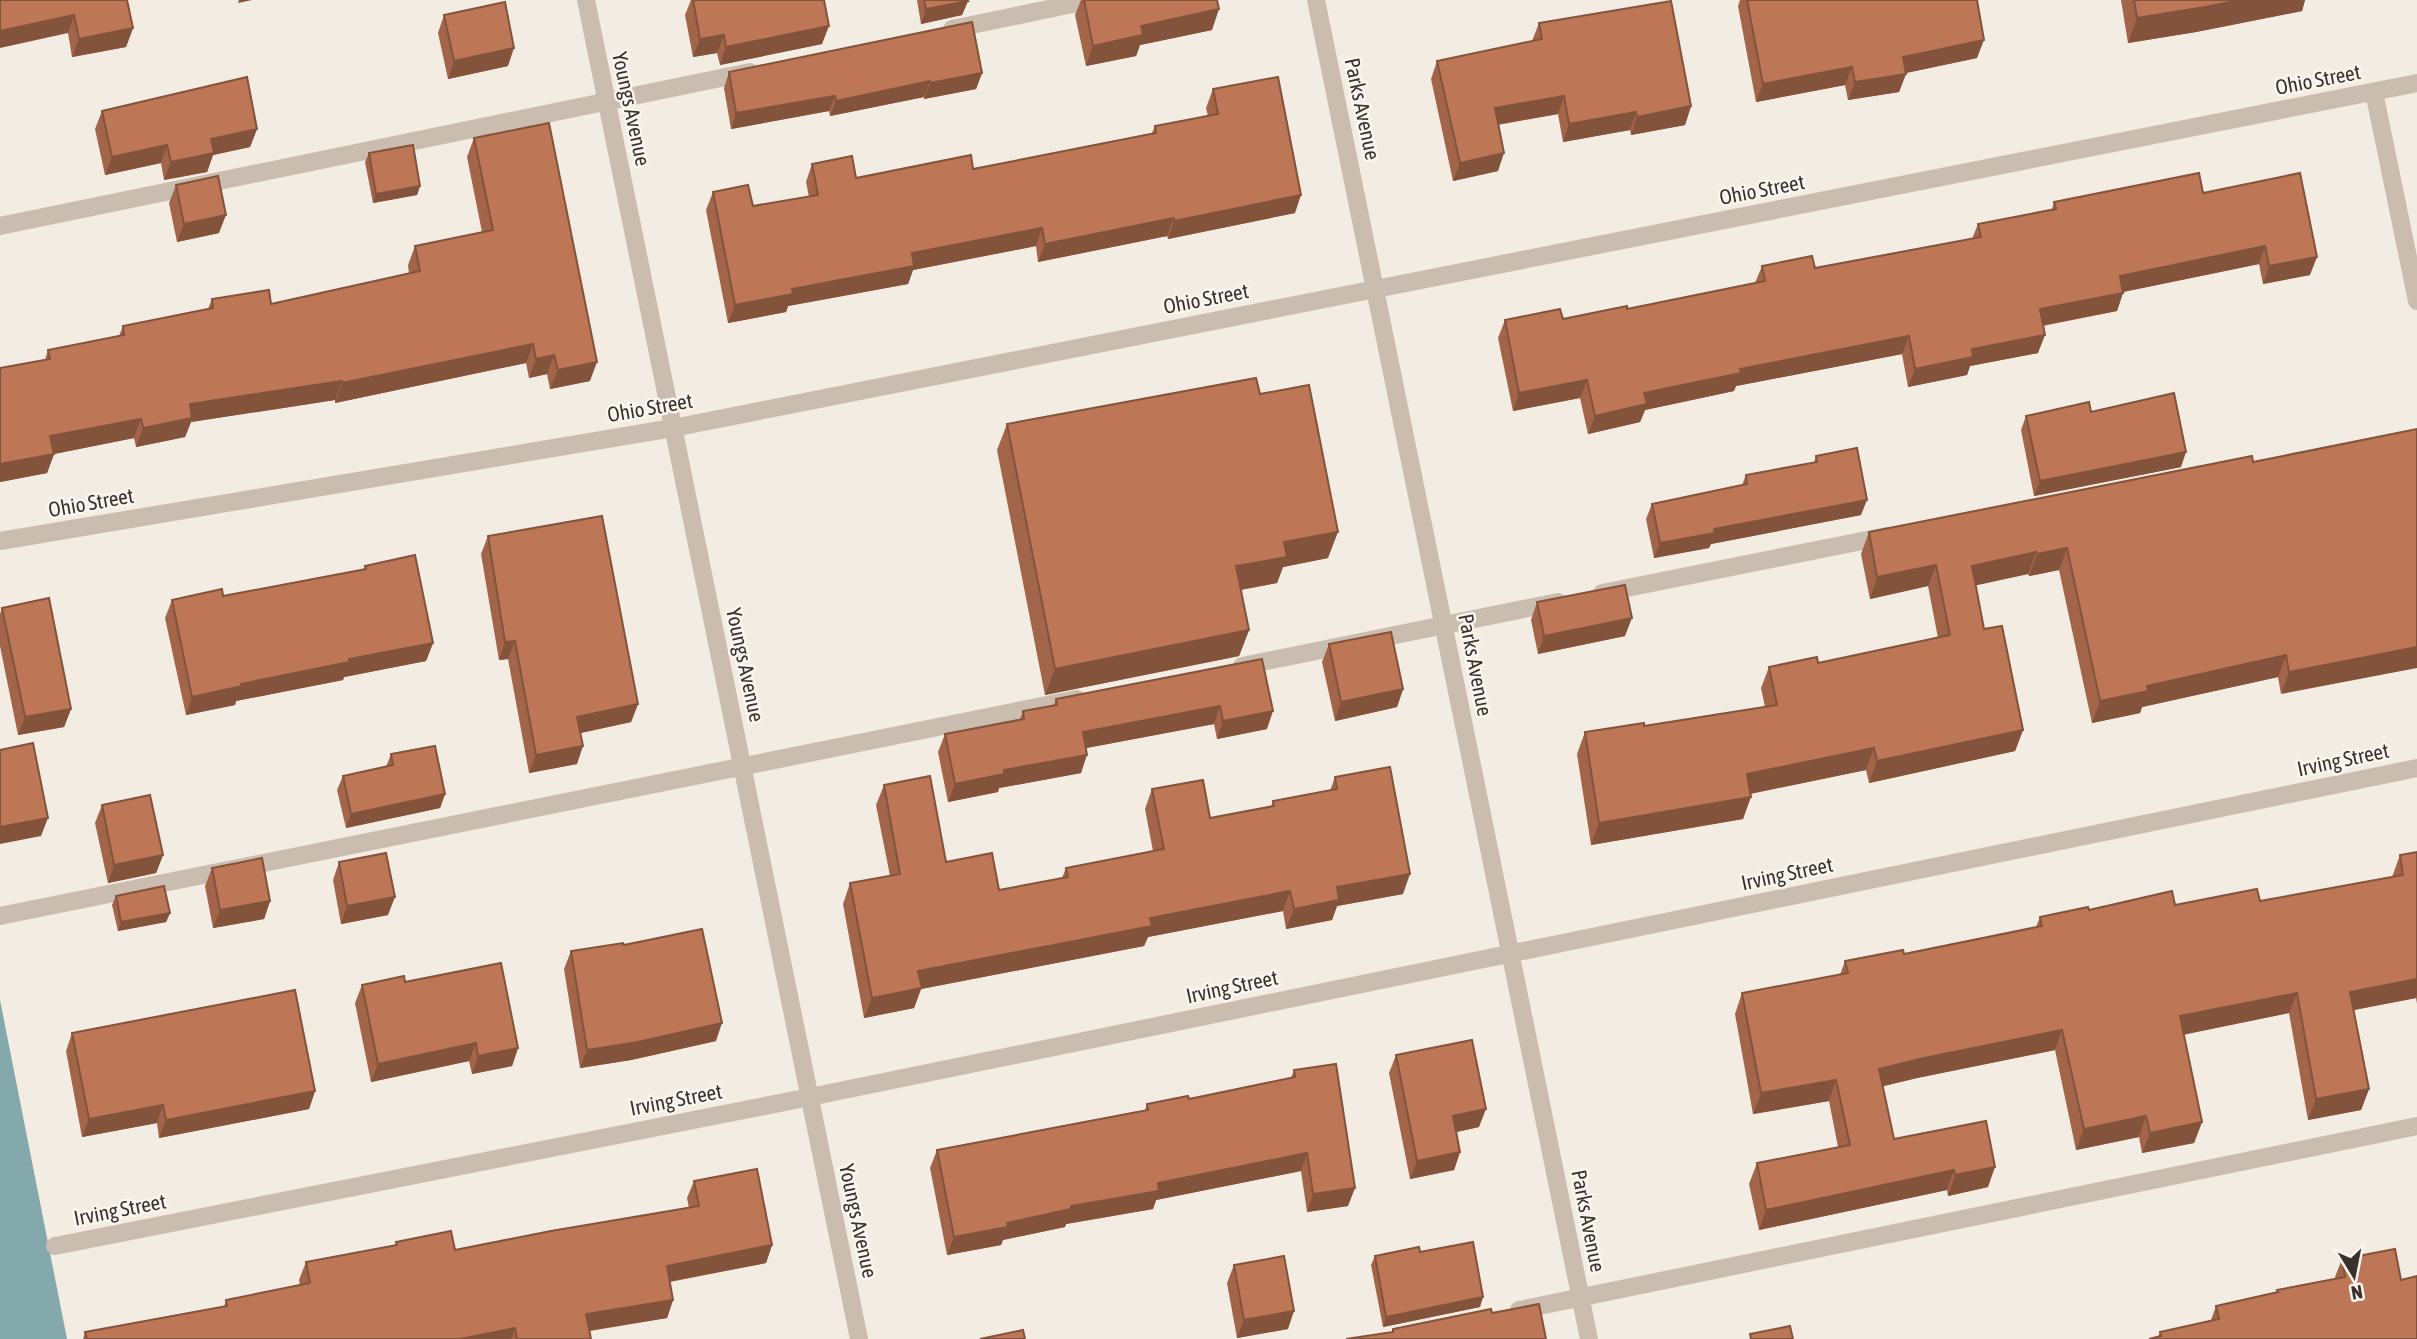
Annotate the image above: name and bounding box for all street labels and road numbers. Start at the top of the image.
street label: Youngs Avenue [608,50,656,168]
street label: Parks Avenue [1340,56,1385,162]
street label: Ohio Street [2273,59,2362,99]
street label: Ohio Street [1717,169,1806,209]
street label: Ohio Street [1161,278,1250,318]
street label: Ohio Street [605,388,694,426]
street label: Ohio Street [46,483,135,521]
street label: Youngs Avenue [722,606,770,724]
street label: Parks Avenue [1454,612,1498,718]
street label: Irving Street [2295,738,2391,780]
street label: Irving Street [1739,852,1835,894]
street label: Irving Street [1184,965,1280,1007]
street label: Irving Street [628,1078,724,1120]
street label: Youngs Avenue [835,1162,883,1280]
street label: Parks Avenue [1567,1168,1611,1274]
street label: Irving Street [72,1188,168,1230]

